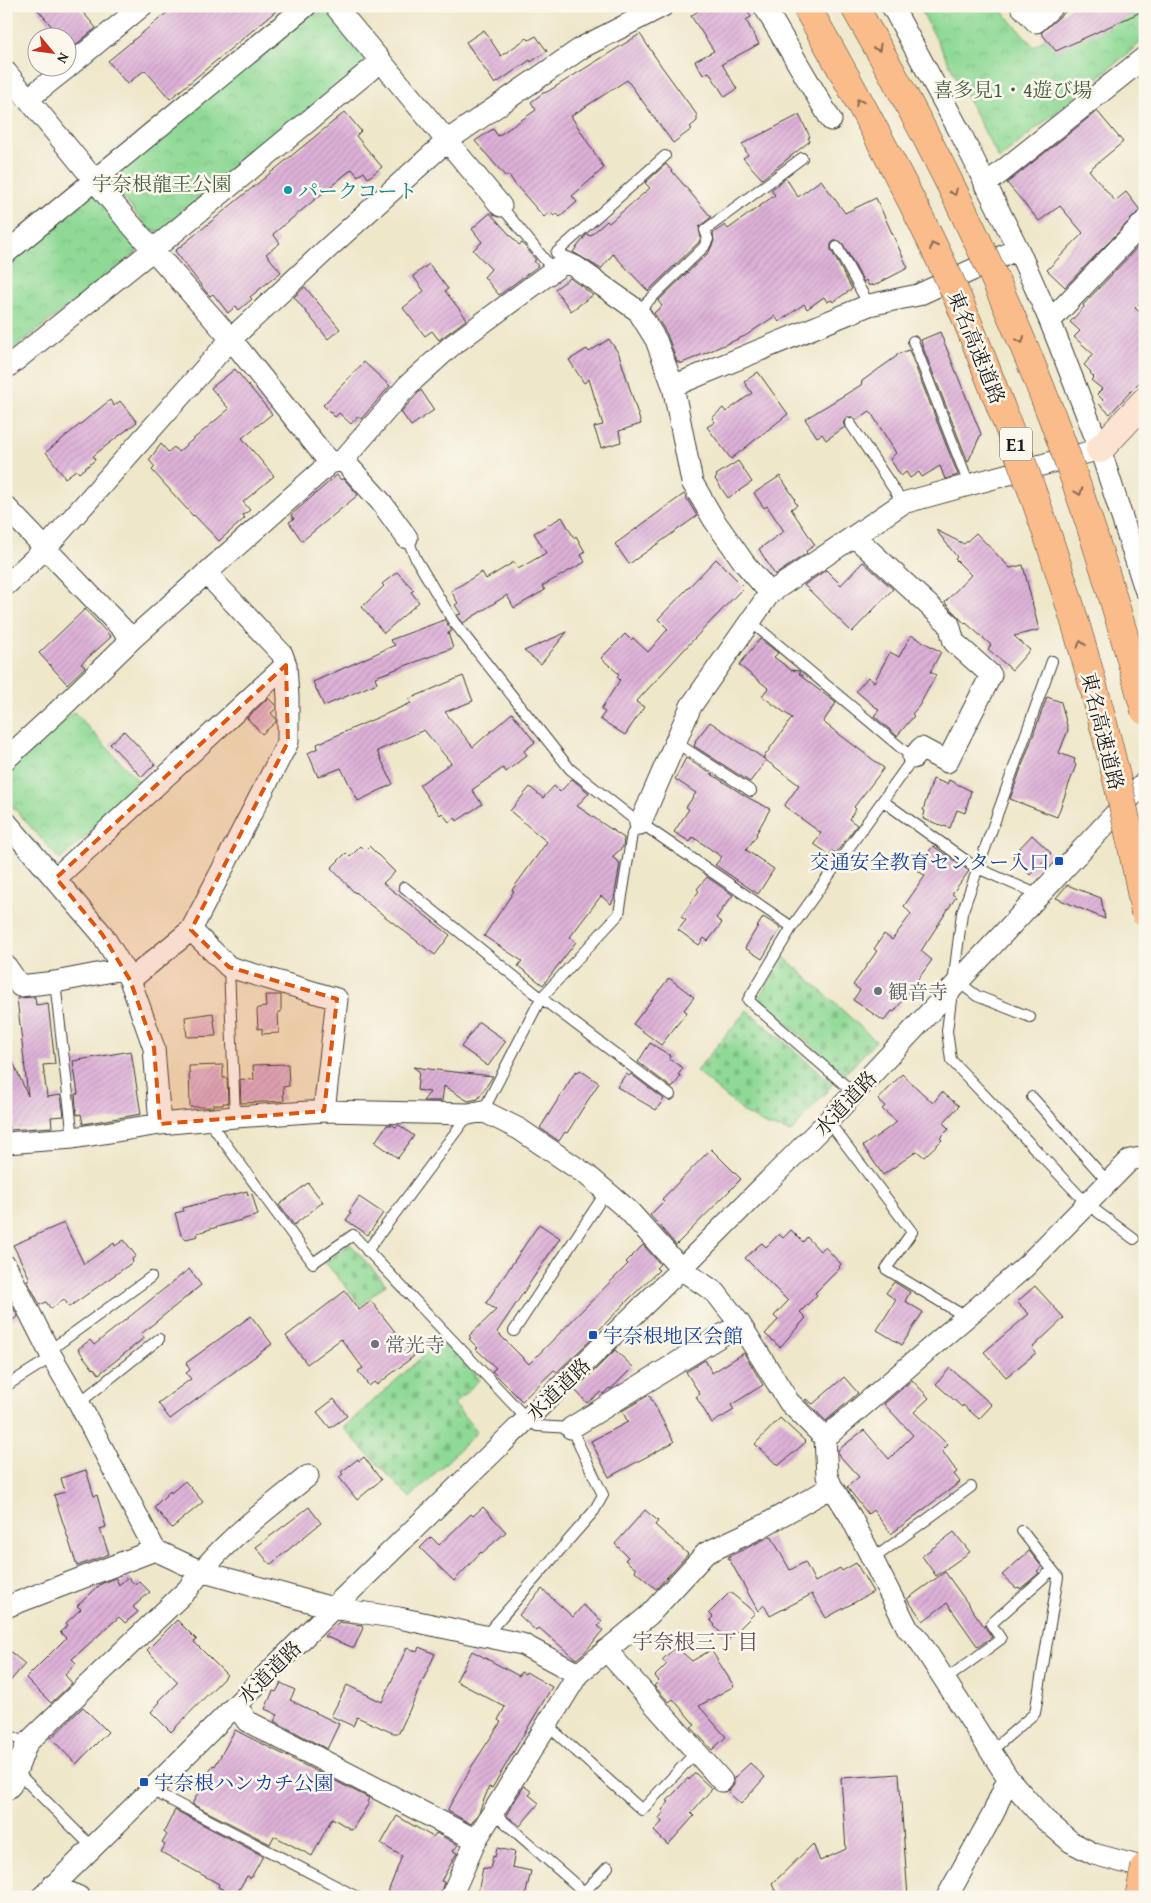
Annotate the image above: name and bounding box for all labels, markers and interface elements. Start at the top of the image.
north arrow [28,28,78,78]
one-way arrow [872,43,882,52]
text: N [52,49,74,68]
park label: 喜多見1・4遊び場 [933,75,1093,104]
one-way arrow [855,98,865,107]
park label: 宇奈根龍王公園 [92,169,232,198]
place label: パークコート [298,176,418,205]
marker: パークコート [282,184,294,196]
one-way arrow [947,187,958,196]
one-way arrow [929,242,939,251]
street label: 東名高速道路 [941,286,1013,408]
one-way arrow [1015,335,1026,344]
road number: E1 [1000,428,1032,460]
one-way arrow [1073,487,1083,496]
one-way arrow [1077,641,1087,649]
street label: 東名高速道路 [1074,669,1132,793]
place label: 交通安全教育センター入口 [810,847,1049,876]
marker: 交通安全教育センター入口 [1053,855,1065,867]
place label: 観音寺 [888,977,948,1006]
marker: 観音寺 [872,985,884,997]
street label: 水道道路 [807,1064,883,1142]
place label: 宇奈根地区会館 [603,1321,743,1350]
marker: 宇奈根地区会館 [587,1329,599,1341]
place label: 常光寺 [385,1330,445,1359]
marker: 常光寺 [369,1338,381,1350]
street label: 水道道路 [519,1351,597,1427]
district label: 宇奈根三丁目 [632,1626,758,1657]
street label: 水道道路 [230,1633,308,1711]
place label: 宇奈根ハンカチ公園 [154,1768,334,1797]
marker: 宇奈根ハンカチ公園 [138,1776,150,1788]

